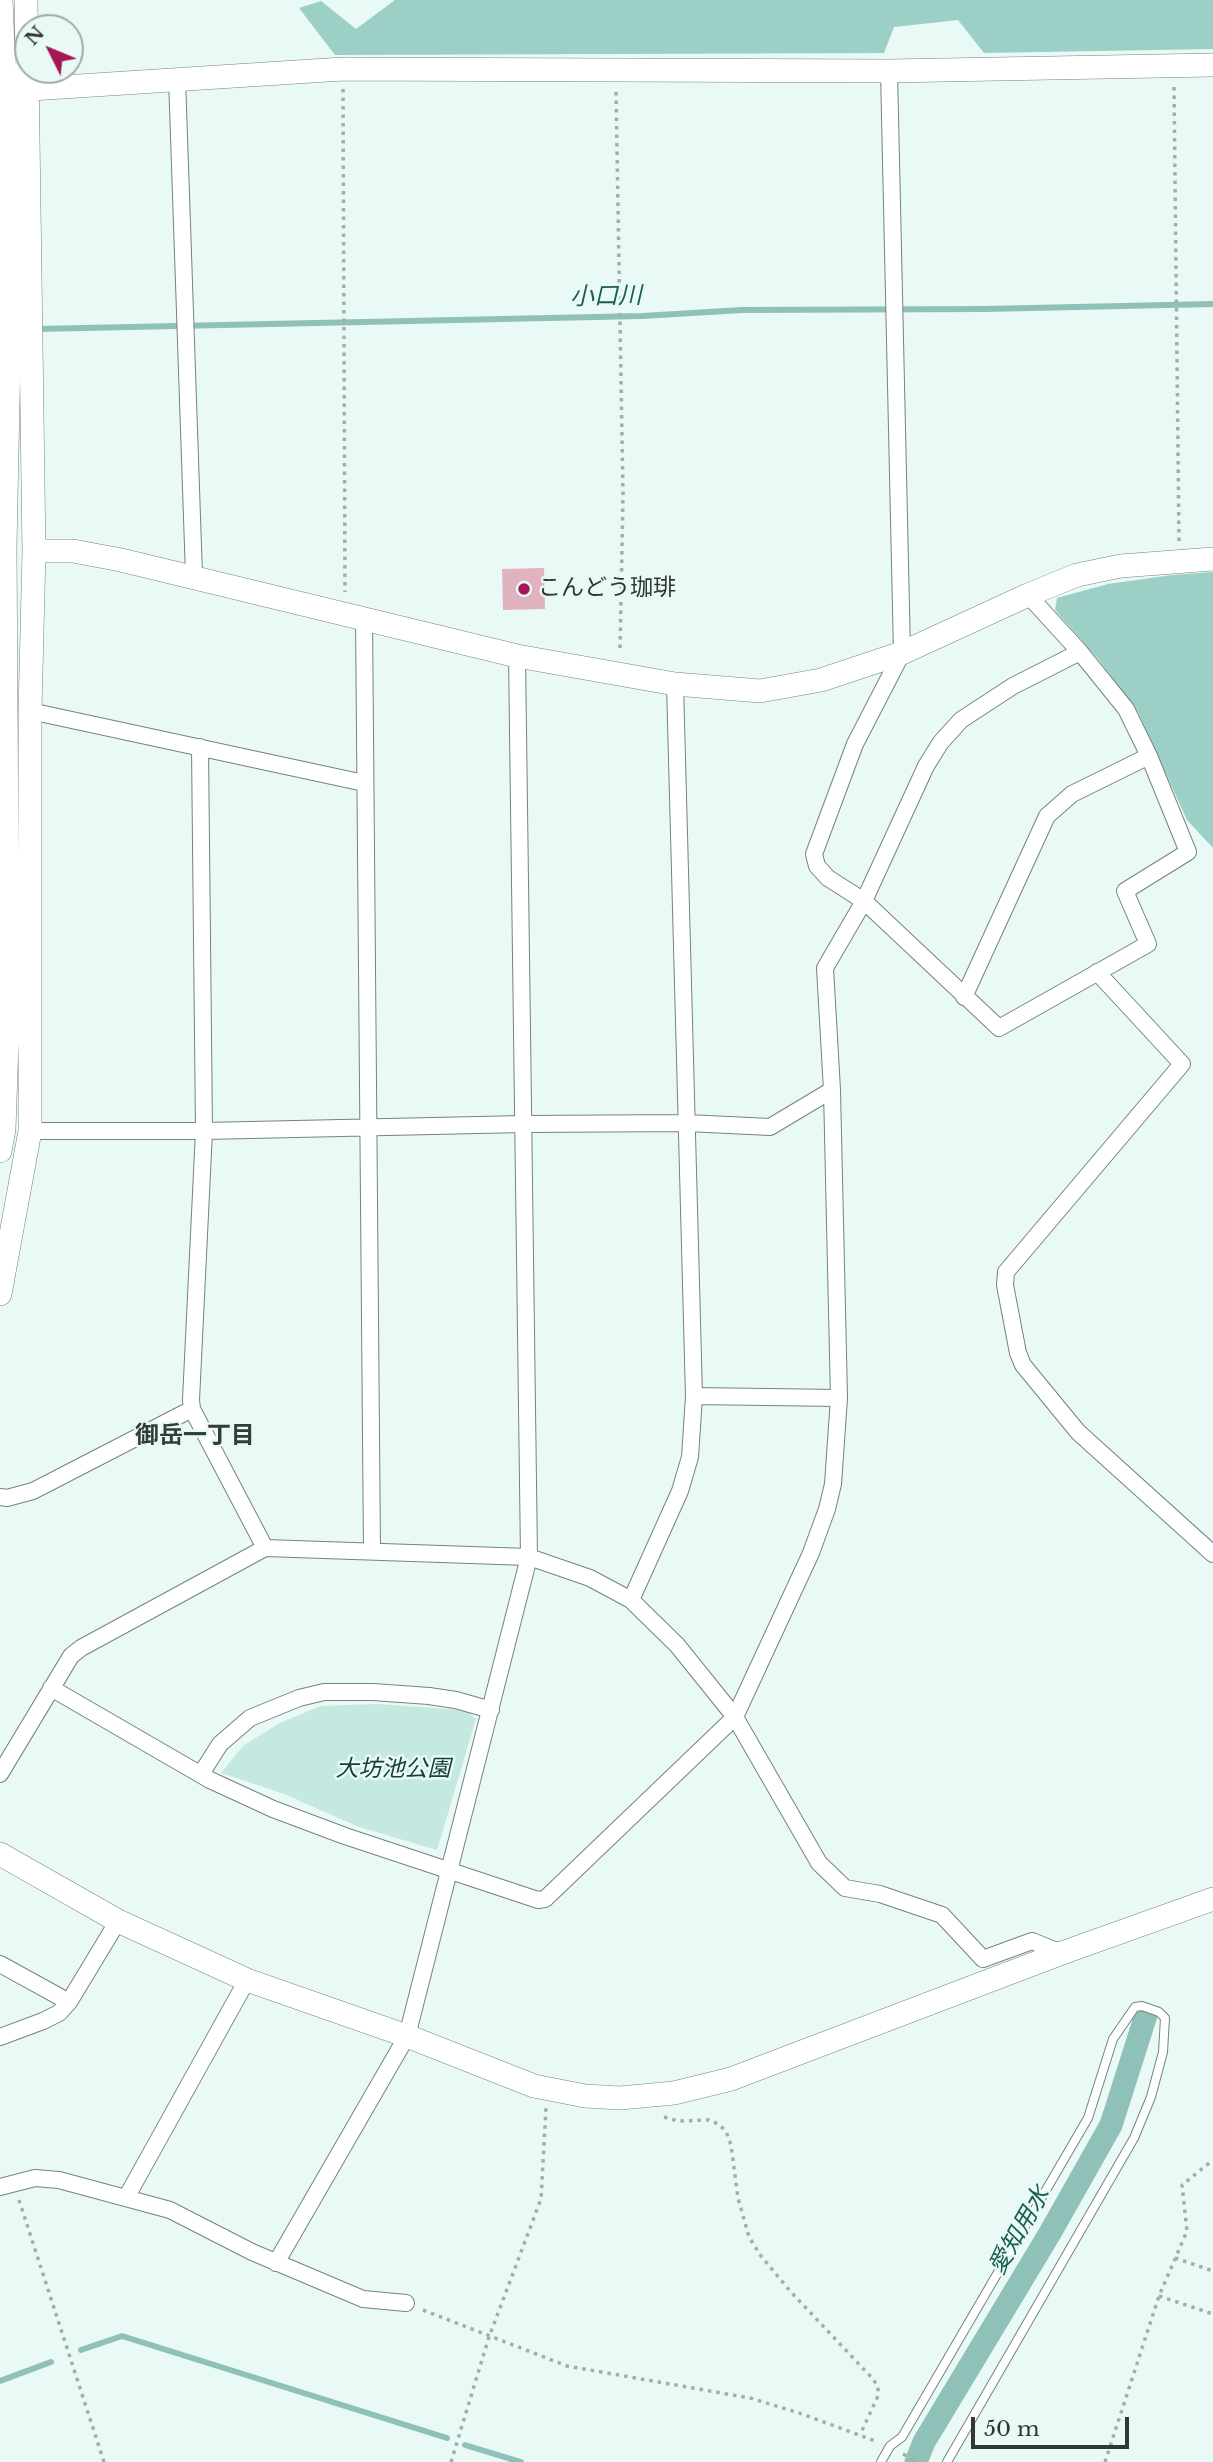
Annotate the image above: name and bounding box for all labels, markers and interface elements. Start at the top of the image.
north arrow [14,14,84,84]
text: N [20,21,49,50]
water label: 小口川 [570,282,642,312]
place label: こんどう珈琲 [538,575,676,603]
marker: こんどう珈琲 [516,581,532,597]
district label: 御岳一丁目 [135,1422,255,1450]
park label: 大坊池公園 [336,1756,450,1784]
water label: 愛知用水 [984,2182,1056,2280]
scale bar [975,2402,1132,2446]
text: 50 m [984,2416,1039,2442]

